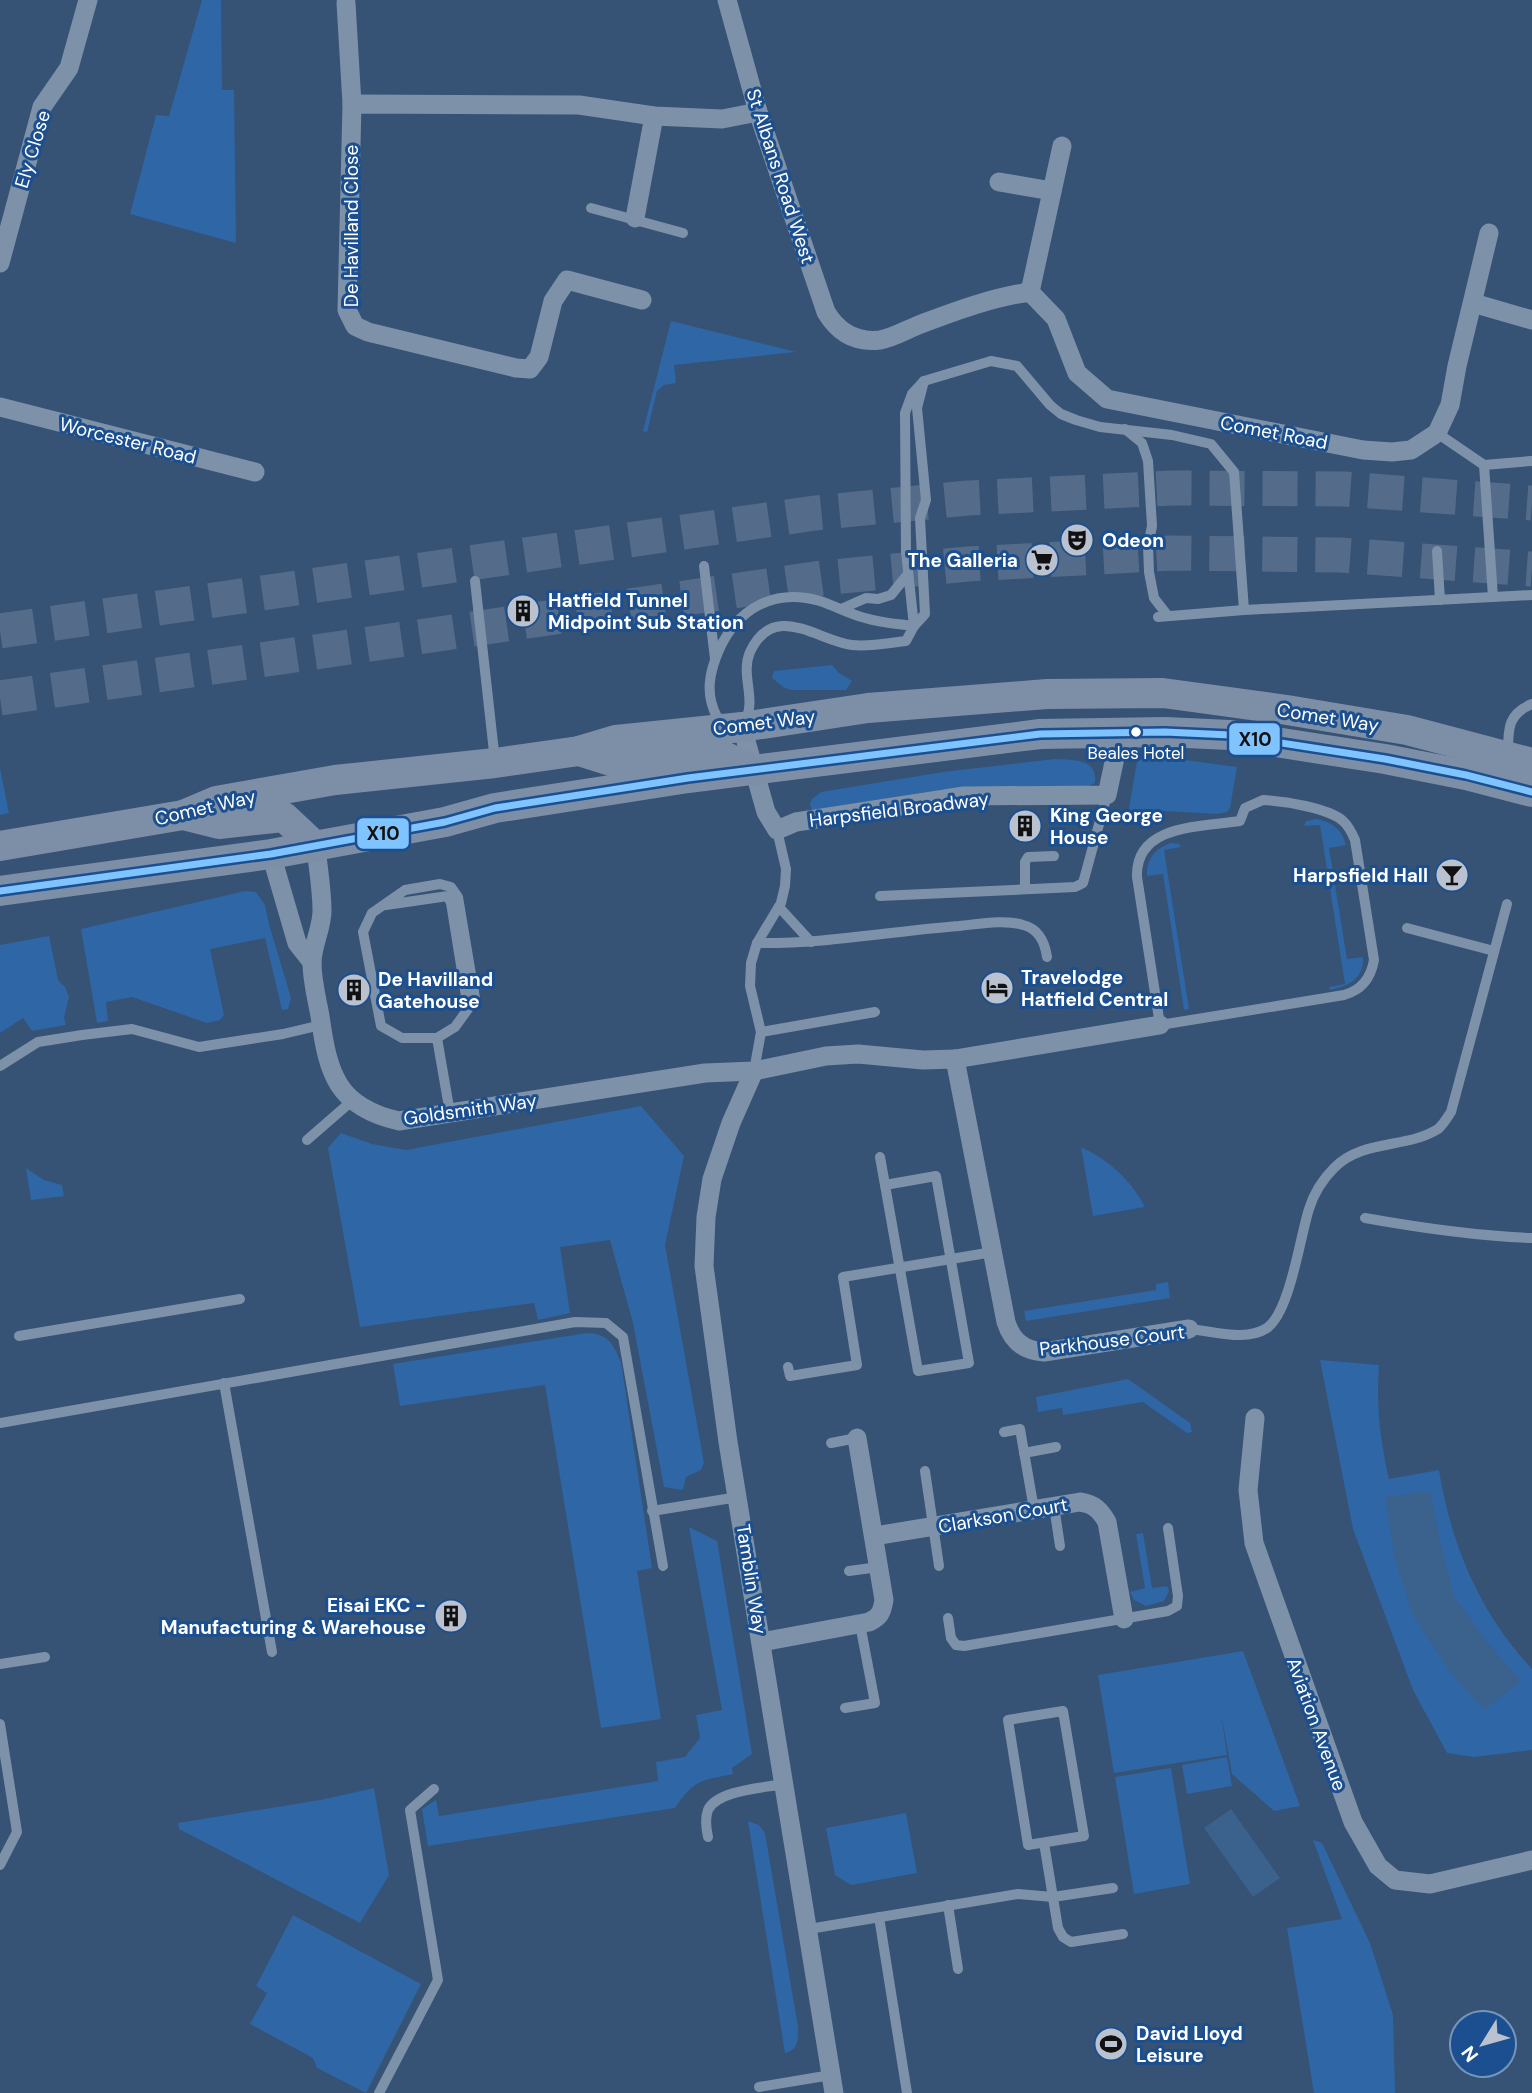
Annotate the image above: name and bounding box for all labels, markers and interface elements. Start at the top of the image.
street label: St Albans Road West [740,86,821,267]
street label: Ely Close [9,107,56,191]
street label: De Havilland Close [339,145,364,307]
street label: Comet Road [1218,410,1330,455]
street label: Worcester Road [57,411,199,470]
theatre icon: Odeon [1058,521,1096,559]
place label: Odeon [1102,528,1164,553]
supermarket icon: The Galleria [1023,541,1061,579]
place label: The Galleria [907,548,1018,573]
place label: Hatfield Tunnel Midpoint Sub Station [548,588,744,635]
building icon: Hatfield Tunnel Midpoint Sub Station [504,592,542,630]
street label: Comet Way [1275,697,1381,738]
street label: Comet Way [711,704,817,741]
line badge: X10 [1228,722,1281,756]
marker: Beales Hotel [1129,725,1143,739]
text: X10 [1238,727,1272,752]
place label: Beales Hotel [1088,742,1184,764]
street label: Comet Way [152,784,258,831]
street label: Harpsfield Broadway [808,786,991,833]
place label: King George House [1050,803,1163,850]
building icon: King George House [1006,807,1044,845]
line badge: X10 [356,817,410,850]
text: X10 [366,821,400,846]
bar icon: Harpsfield Hall [1433,856,1471,894]
place label: Harpsfield Hall [1293,863,1428,888]
place label: Travelodge Hatfield Central [1021,965,1168,1012]
place label: De Havilland Gatehouse [378,967,493,1014]
hotel icon: Travelodge Hatfield Central [978,969,1016,1007]
building icon: De Havilland Gatehouse [335,971,373,1009]
street label: Goldsmith Way [402,1088,539,1131]
street label: Parkhouse Court [1038,1319,1186,1362]
street label: Clarkson Court [936,1492,1070,1539]
street label: Tamblin Way [730,1522,773,1636]
place label: Eisai EKC - Manufacturing & Warehouse [161,1593,426,1640]
building icon: Eisai EKC - Manufacturing & Warehouse [432,1597,470,1635]
street label: Aviation Avenue [1281,1654,1352,1794]
north arrow [1448,2009,1518,2079]
place label: David Lloyd Leisure [1136,2021,1243,2068]
sports icon: David Lloyd Leisure [1092,2025,1130,2063]
text: N [1456,2041,1484,2067]

